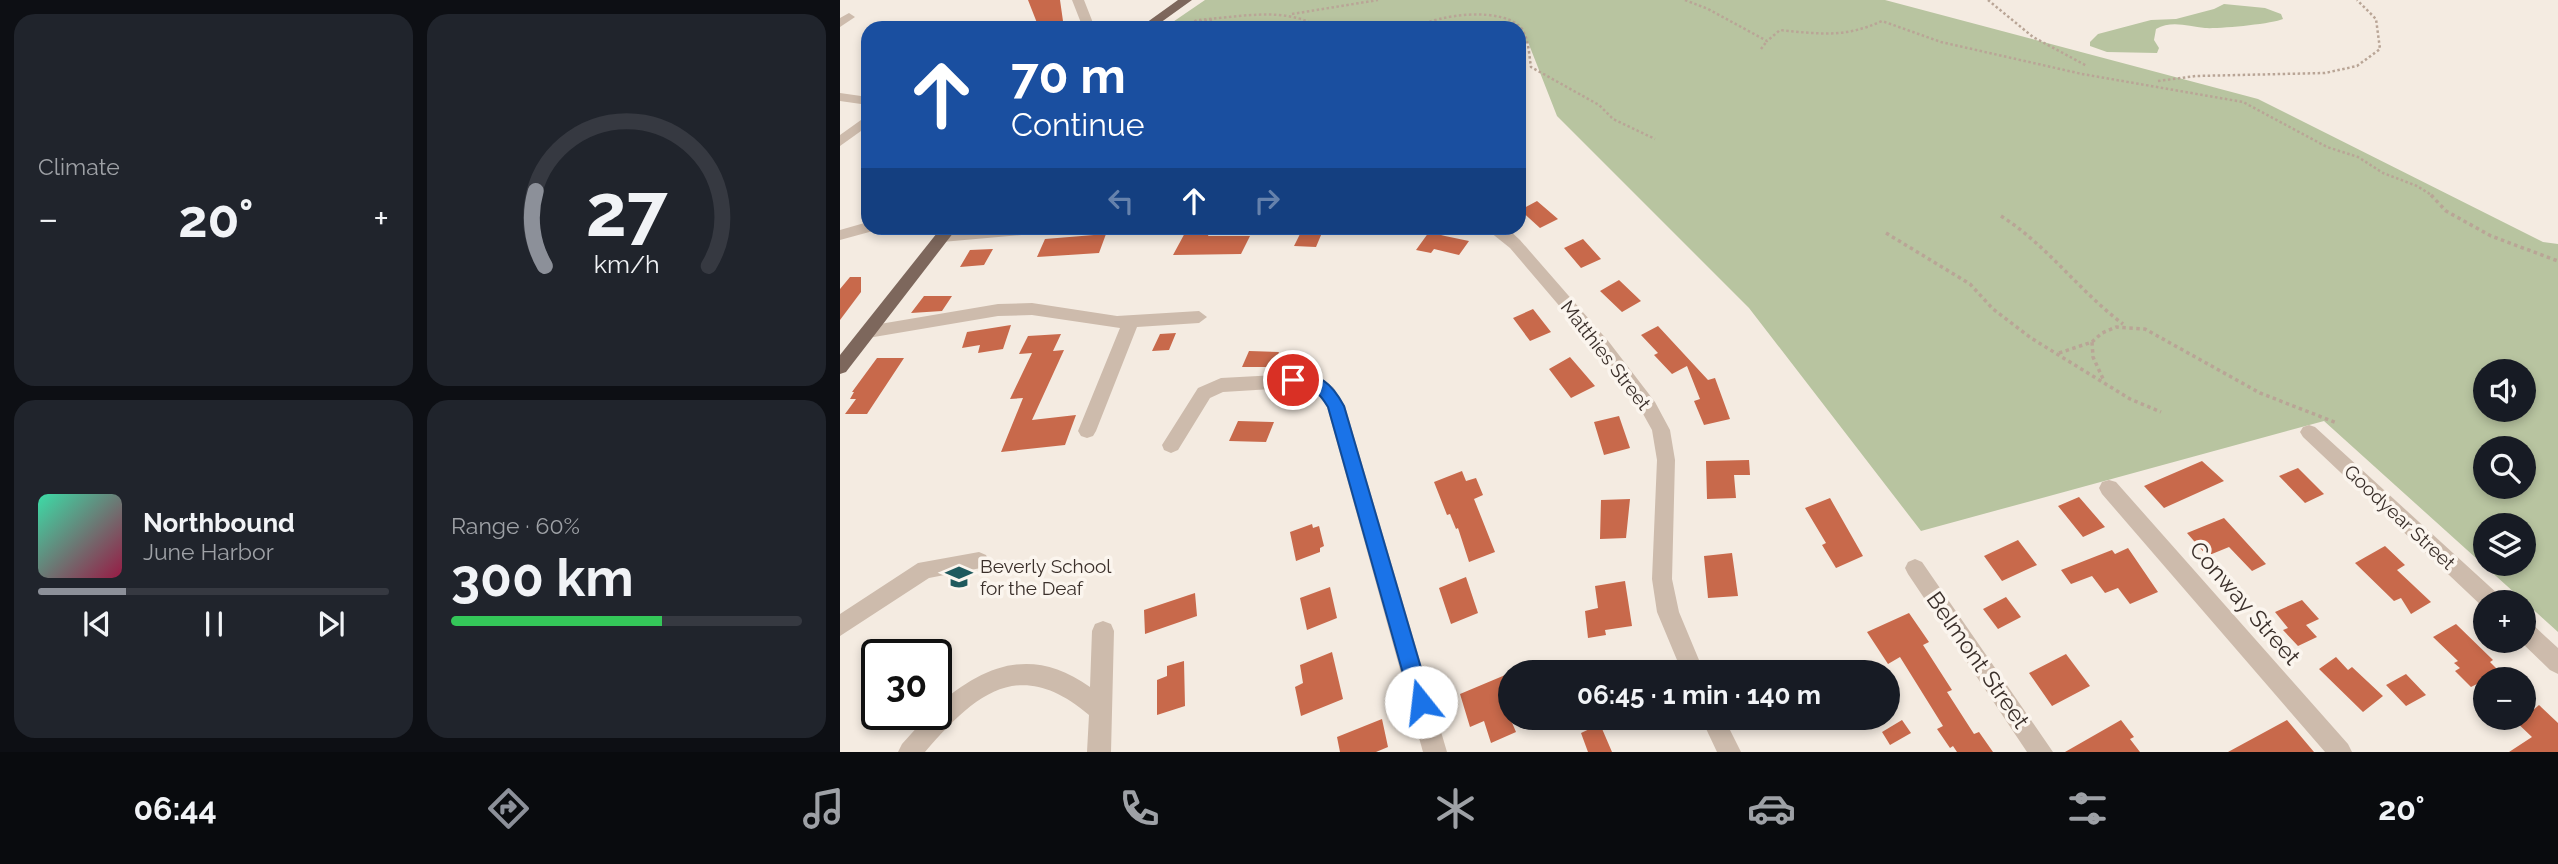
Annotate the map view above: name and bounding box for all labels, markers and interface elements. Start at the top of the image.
text: 70 m [1011,47,1126,104]
icon: ahead [896,49,987,140]
text: Continue [1011,106,1145,143]
text: Climate [38,153,120,180]
text: 27 [586,168,668,253]
icon: left [1102,182,1140,220]
icon: ahead [1175,182,1213,220]
icon: right [1248,182,1286,220]
text: 20° [178,188,254,249]
text: − [38,196,58,241]
text: + [373,196,389,241]
text: km/h [594,249,659,279]
street label: Matthies Street [1556,296,1656,415]
pin [1263,350,1323,410]
map controls [2473,359,2536,730]
button: sound [2473,359,2536,422]
icon: arrive [1274,361,1312,399]
button: search [2473,436,2536,499]
street label: Goodyear Street [2340,460,2460,574]
text: Northbound [143,508,295,538]
text: Range · 60% [451,512,580,539]
button: layers [2473,513,2536,576]
street label: Conway Street [2184,535,2306,670]
text: June Harbor [143,538,274,565]
text: 300 km [451,547,634,608]
place label: Beverly School for the Deaf [980,555,1112,599]
school or university icon: Beverly School for the Deaf [944,562,974,592]
street label: Belmont Street [1921,586,2036,733]
button: + [2473,590,2536,653]
icon: previous [78,605,116,643]
icon: pause [195,605,233,643]
icon: next [312,605,350,643]
speed limit sign: 30 [861,639,952,730]
position arrow [1384,665,1458,739]
button: − [2473,667,2536,730]
text: 06:45 · 1 min · 140 m [1577,680,1821,710]
icon: directions [484,784,533,833]
icon: music [799,784,848,833]
icon: phone [1115,784,1164,833]
icon: climate [1431,784,1480,833]
icon: car [1747,784,1796,833]
icon: filters [2063,784,2112,833]
text: 06:44 [133,790,217,827]
text: 20° [2378,790,2425,827]

